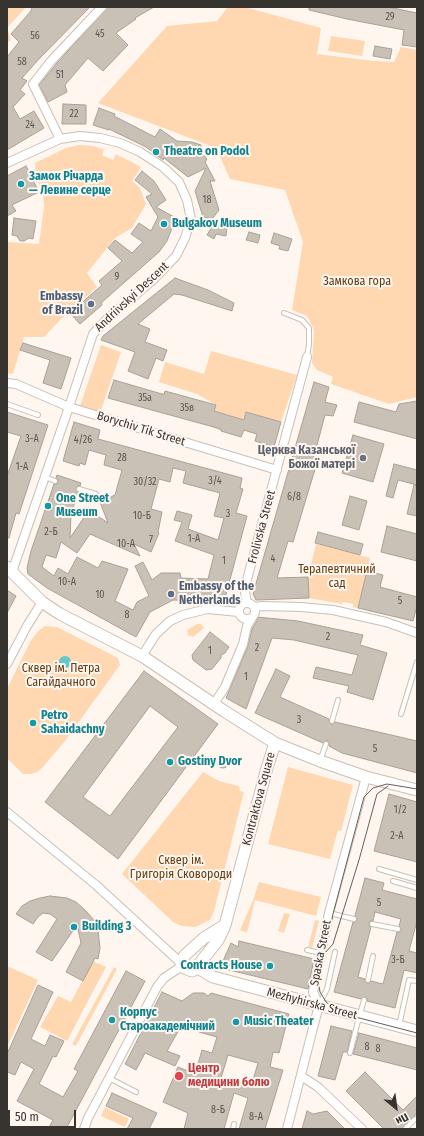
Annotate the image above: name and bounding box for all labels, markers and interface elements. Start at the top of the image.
house number: 29 [385,11,395,23]
house number: 45 [95,28,105,40]
house number: 56 [30,30,40,42]
house number: 58 [17,56,27,68]
house number: 51 [56,69,64,81]
house number: 22 [70,108,78,120]
house number: 24 [25,119,35,131]
place label: Theatre on Podol [164,145,249,159]
marker: Theatre on Podol [151,147,161,157]
place label: Замок Річарда — Левине серце [29,170,111,198]
marker: Замок Річарда — Левине серце [16,179,26,189]
house number: 18 [203,194,211,206]
place label: Bulgakov Museum [172,217,262,231]
marker: Bulgakov Museum [159,219,169,229]
street label: Andriivskyi Descent [92,259,172,335]
house number: 9 [115,271,119,283]
park label: Замкова гора [323,275,391,289]
place label: Embassy of Brazil [40,290,83,318]
marker: Embassy of Brazil [86,299,96,309]
house number: 35а [138,392,152,404]
house number: 35в [180,402,194,414]
street label: Borychiv Tik Street [95,409,187,449]
house number: 3-А [25,433,39,445]
house number: 4/26 [74,434,92,446]
place label: Церква Казанської Божої матері [258,444,355,472]
house number: 28 [117,452,127,464]
marker: Церква Казанської Божої матері [358,453,368,463]
house number: 1-А [16,461,28,473]
house number: 3/4 [208,475,222,487]
house number: 30/32 [134,476,156,488]
street label: Frolivska Street [245,489,279,565]
house number: 6/8 [287,491,301,503]
place label: One Street Museum [56,492,109,520]
marker: One Street Museum [43,501,53,511]
house number: 3 [226,508,230,520]
house number: 10-Б [133,510,151,522]
house number: 2-Б [44,526,58,538]
house number: 1-А [188,533,200,545]
house number: 7 [149,534,153,546]
house number: 10-А [117,538,135,550]
house number: 4 [271,553,275,565]
house number: 1 [222,555,226,567]
park label: Терапевтичний сад [298,563,376,591]
house number: 10-А [58,576,76,588]
place label: Embassy of the Netherlands [179,580,254,608]
house number: 10 [95,589,105,601]
marker: Embassy of the Netherlands [166,589,176,599]
house number: 5 [398,595,402,607]
house number: 8 [125,609,129,621]
house number: 2 [326,631,330,643]
house number: 2 [255,642,259,654]
house number: 1 [208,645,212,657]
park label: Сквер ім. Петра Сагайдачного [22,662,100,690]
house number: 1 [244,671,248,683]
place label: Petro Sahaidachny [41,709,105,737]
house number: 3 [297,714,301,726]
marker: Petro Sahaidachny [28,718,38,728]
house number: 5 [373,743,377,755]
street label: Kontraktova Square [240,751,278,847]
place label: Gostiny Dvor [178,755,242,769]
marker: Gostiny Dvor [165,757,175,767]
house number: 1/2 [394,804,406,816]
house number: 2-А [390,830,404,842]
park label: Сквер ім. Григорія Сковороди [130,854,232,882]
house number: 5 [377,897,381,909]
street label: Spaska Street [308,919,334,987]
place label: Building 3 [82,920,131,934]
marker: Building 3 [69,922,79,932]
house number: 3-Б [391,954,405,966]
place label: Contracts House [181,959,262,973]
marker: Contracts House [265,961,275,971]
street label: Mezhyhirska Street [265,985,359,1023]
place label: Корпус Староакадемічний [120,1006,215,1034]
marker: Корпус Староакадемічний [107,1015,117,1025]
place label: Music Theater [244,1015,314,1029]
marker: Music Theater [231,1017,241,1027]
house number: 8 [365,1041,369,1053]
house number: 8 [376,1043,380,1055]
place label: Центр медицини болю [188,1062,270,1090]
marker: Центр медицини болю [173,1070,185,1082]
north arrow [376,1088,416,1128]
scale bar [10,1102,78,1128]
house number: 8-Б [211,1104,225,1116]
text: 50 m [15,1110,39,1124]
text: Пн [393,1110,411,1128]
house number: 8-А [249,1111,263,1123]

